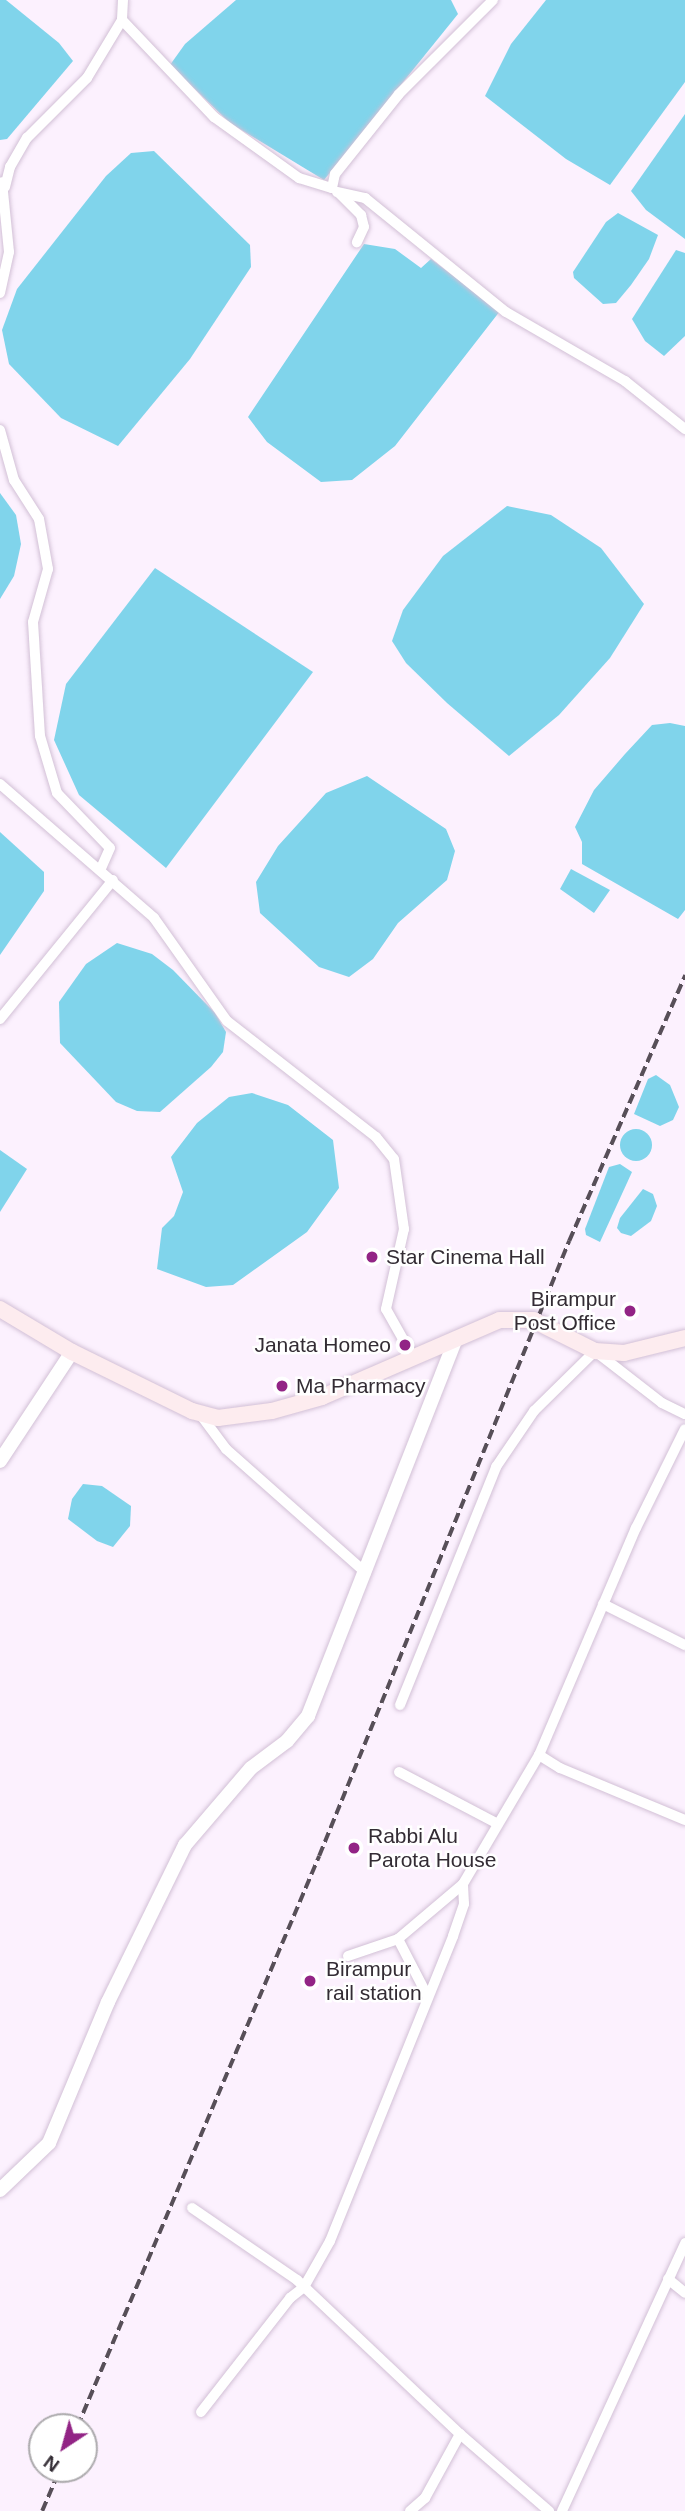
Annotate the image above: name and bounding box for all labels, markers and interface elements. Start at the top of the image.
place label: Star Cinema Hall [386,1244,545,1270]
marker: Star Cinema Hall [364,1249,380,1265]
place label: Birampur Post Office [514,1286,616,1336]
marker: Birampur Post Office [622,1303,638,1319]
place label: Janata Homeo [254,1332,391,1358]
marker: Janata Homeo [397,1337,413,1353]
place label: Ma Pharmacy [296,1373,426,1399]
marker: Ma Pharmacy [274,1378,290,1394]
place label: Rabbi Alu Parota House [368,1823,496,1873]
marker: Rabbi Alu Parota House [346,1840,362,1856]
place label: Birampur rail station [326,1956,422,2006]
marker: Birampur rail station [300,1971,320,1991]
north arrow [28,2413,98,2483]
text: N [40,2451,63,2476]

